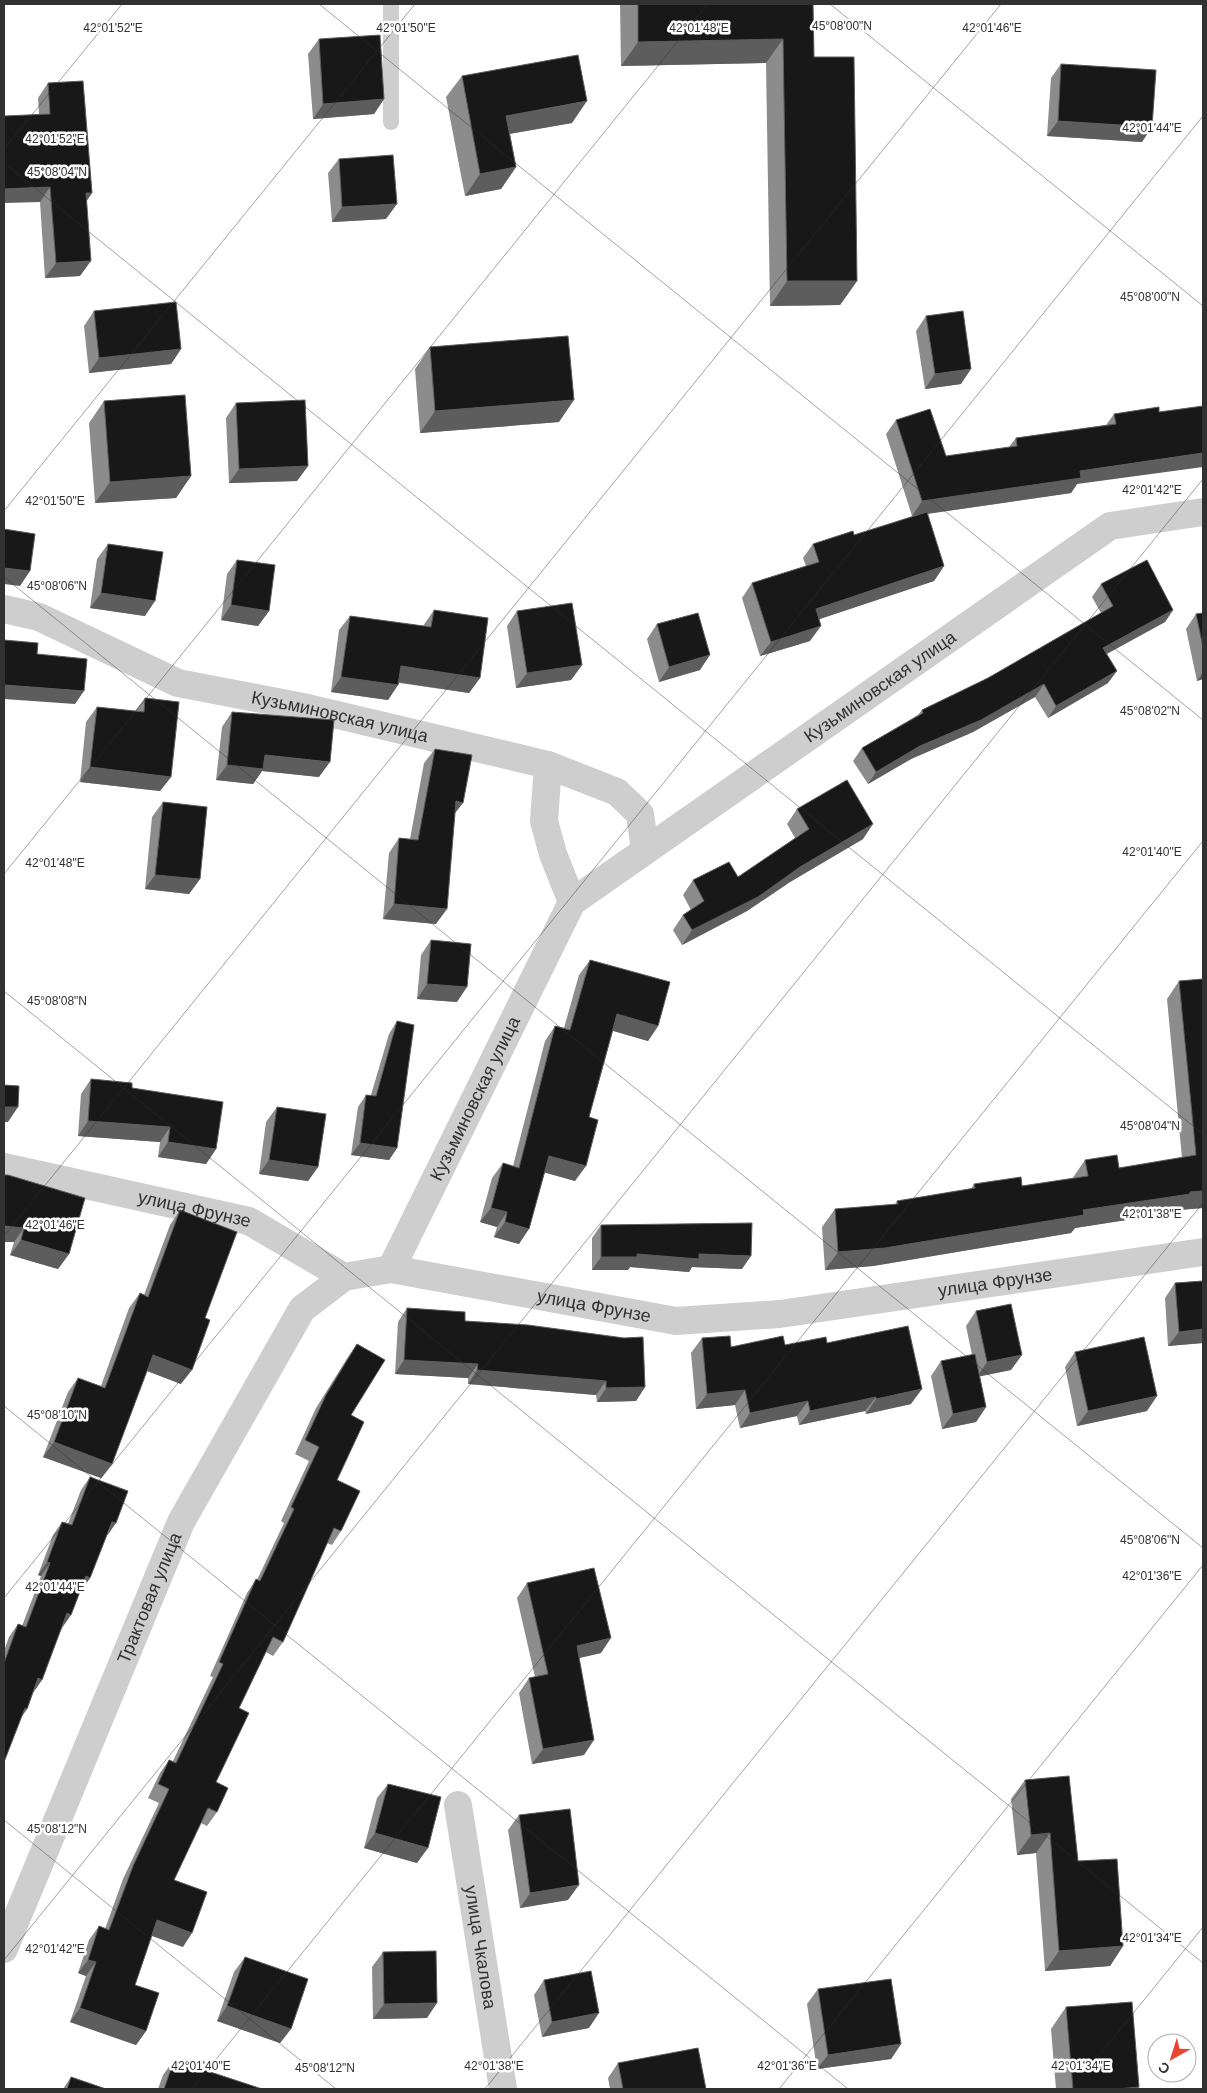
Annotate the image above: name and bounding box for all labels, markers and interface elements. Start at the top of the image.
text: 45°08'00"N [812,19,872,33]
text: 42°01'52"E [83,21,143,35]
text: 42°01'50"E [376,21,436,35]
text: 42°01'48"E [669,21,729,35]
text: 42°01'46"E [962,21,1022,35]
text: 42°01'44"E [1122,121,1182,135]
text: 42°01'52"E [25,132,85,146]
text: 45°08'04"N [27,165,87,179]
text: 45°08'00"N [1120,290,1180,304]
text: 42°01'42"E [1122,483,1182,497]
text: 42°01'50"E [25,494,85,508]
text: 45°08'06"N [27,579,87,593]
street label: Кузьминовская улица [800,626,961,747]
street label: Кузьминовская улица [250,687,431,746]
text: 45°08'02"N [1120,704,1180,718]
text: 42°01'40"E [1122,845,1182,859]
text: 42°01'48"E [25,856,85,870]
text: 45°08'08"N [27,994,87,1008]
street label: Кузьминовская улица [426,1012,524,1184]
text: 45°08'04"N [1120,1119,1180,1133]
street label: улица Фрунзе [136,1187,253,1231]
text: 42°01'38"E [1122,1207,1182,1221]
text: 42°01'46"E [25,1218,85,1232]
street label: улица Фрунзе [937,1264,1053,1301]
street label: улица Фрунзе [536,1286,652,1326]
text: 45°08'10"N [27,1408,87,1422]
street label: Трактовая улица [114,1529,186,1666]
text: 45°08'06"N [1120,1533,1180,1547]
text: 42°01'36"E [1122,1569,1182,1583]
text: 42°01'44"E [25,1580,85,1594]
text: 45°08'12"N [27,1822,87,1836]
street label: улица Чкалова [461,1884,500,2011]
text: 42°01'34"E [1122,1931,1182,1945]
text: 42°01'42"E [25,1942,85,1956]
north arrow [1147,2033,1197,2083]
text: 42°01'40"E [171,2059,231,2073]
text: 42°01'38"E [464,2059,524,2073]
text: 42°01'36"E [757,2059,817,2073]
text: 42°01'34"E [1051,2059,1111,2073]
text: С [1155,2059,1173,2078]
text: 45°08'12"N [295,2061,355,2075]

